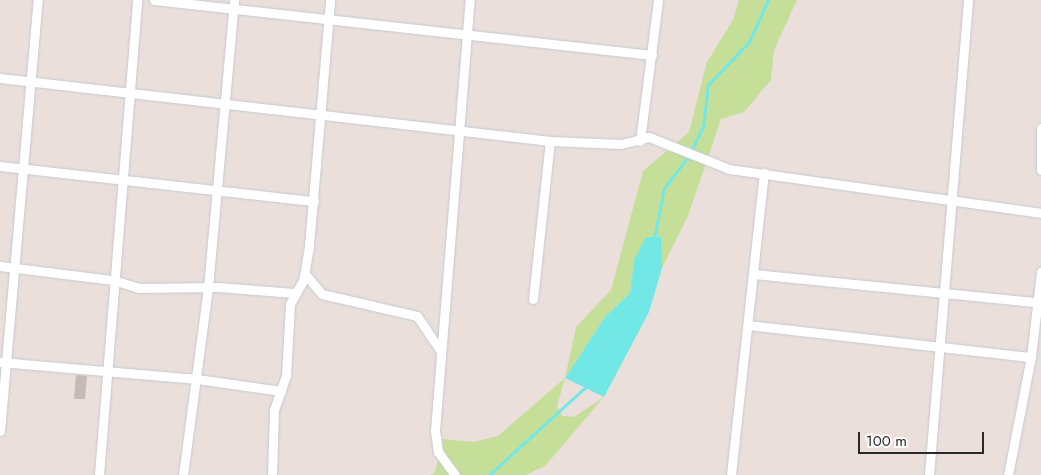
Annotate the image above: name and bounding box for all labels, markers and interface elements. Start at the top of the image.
scale bar [861,422,987,454]
text: 100 m [866,430,907,452]

